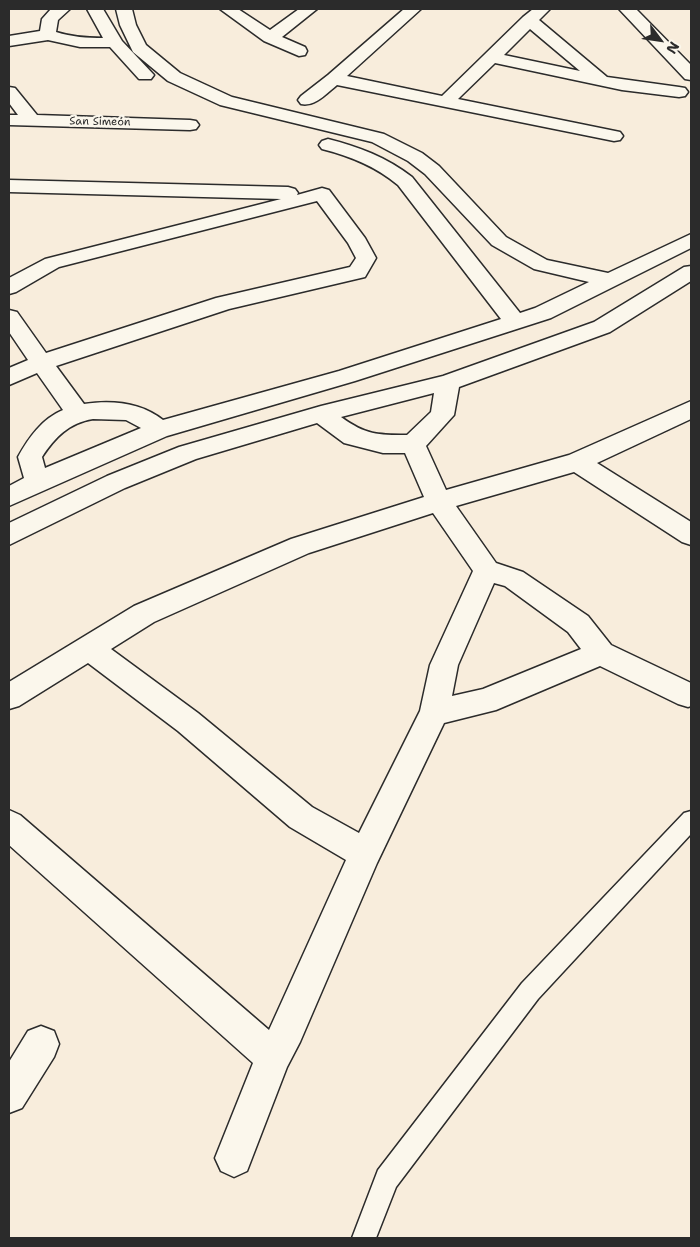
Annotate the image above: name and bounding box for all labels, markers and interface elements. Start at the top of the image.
north arrow [635,15,685,65]
text: N [662,38,683,57]
street label: San Simeón [69,115,131,129]

